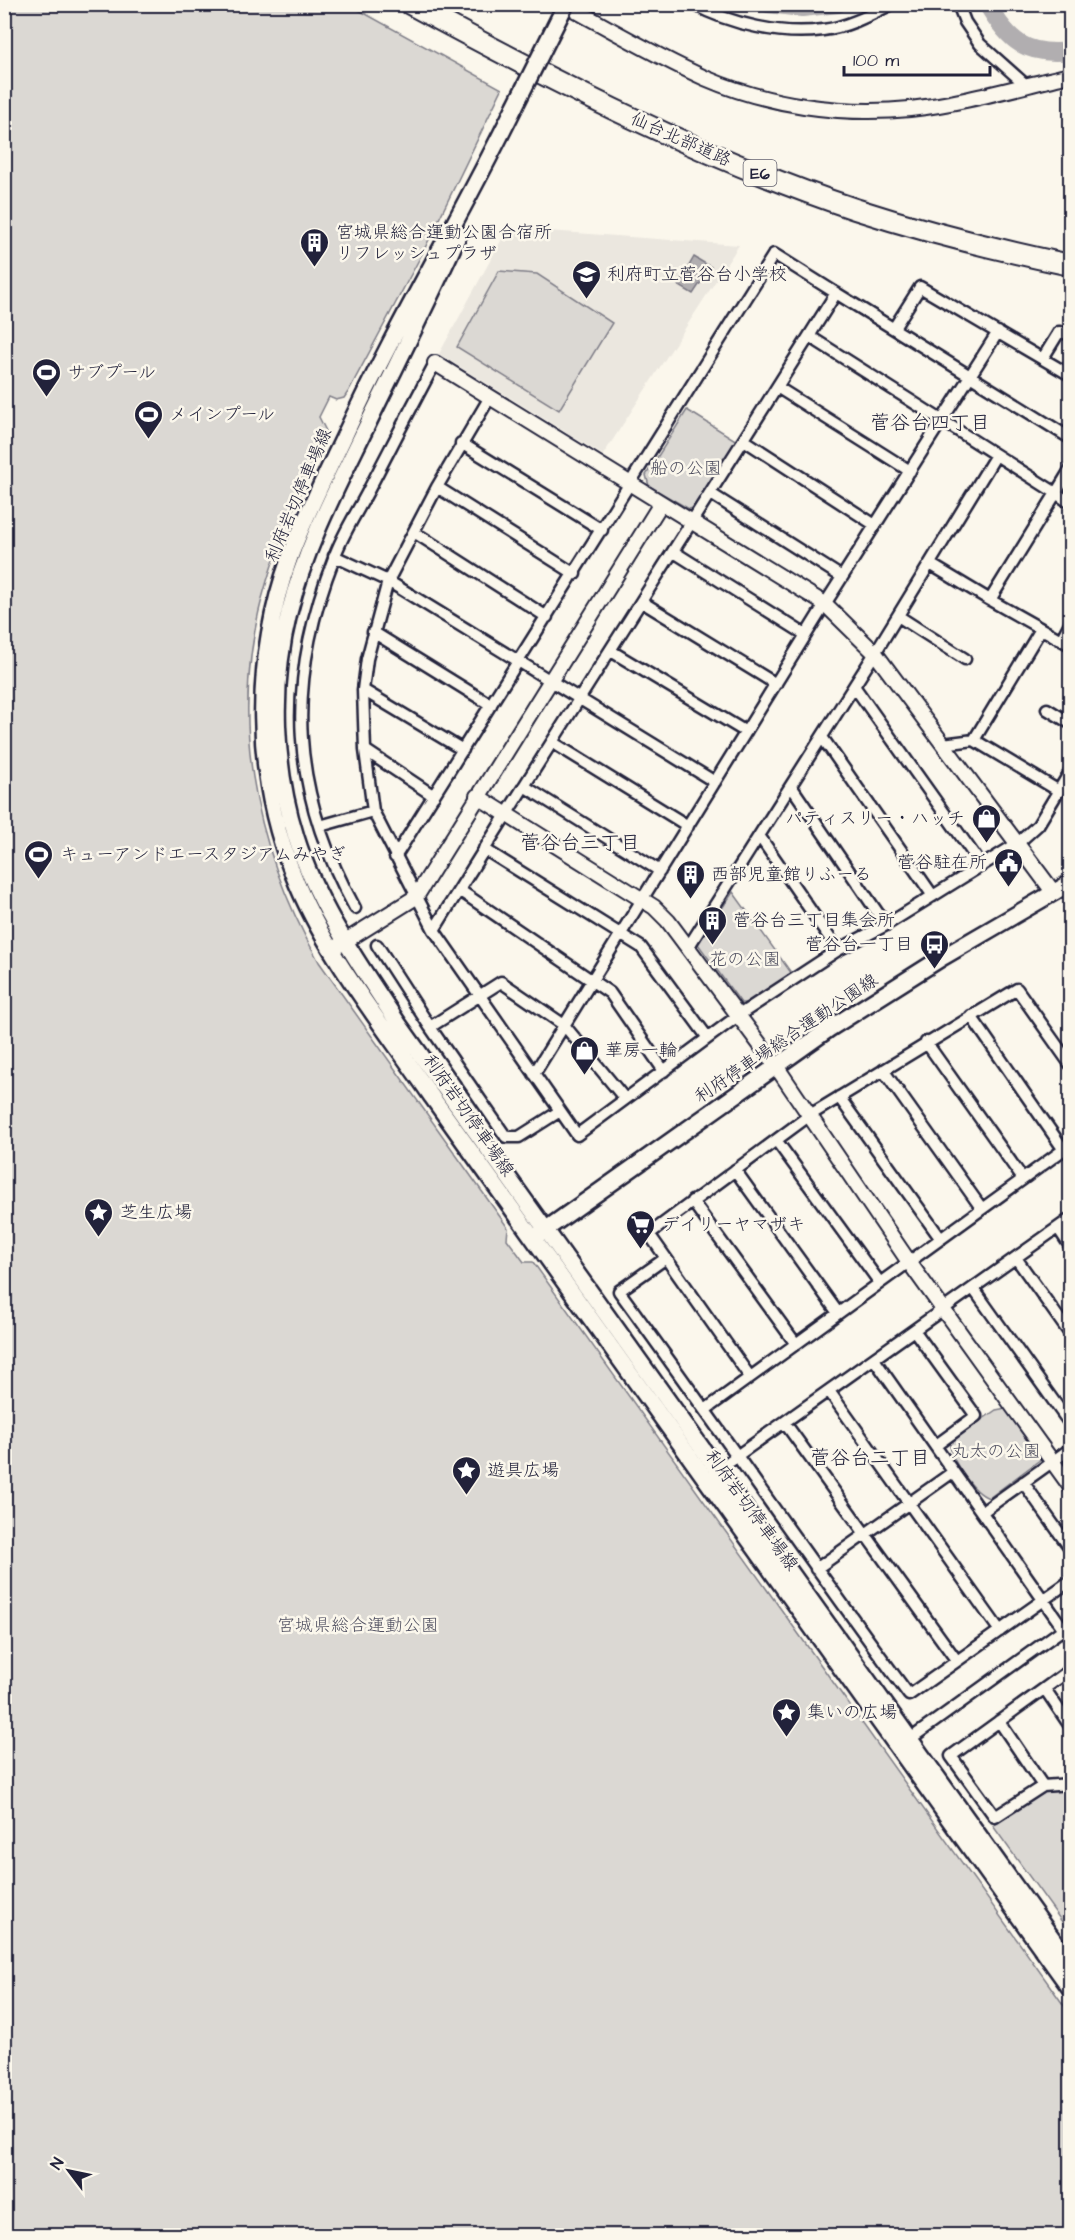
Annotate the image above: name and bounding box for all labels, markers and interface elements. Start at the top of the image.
scale bar [844,39,990,77]
text: 100 m [853,48,899,73]
street label: 仙台北部道路 [626,106,735,173]
road number: E6 [744,160,777,186]
place label: 宮城県総合運動公園合宿所 リフレッシュプラザ [336,220,552,266]
building icon: 宮城県総合運動公園合宿所 リフレッシュプラザ [299,226,331,268]
school or university icon: 利府町立菅谷台小学校 [570,258,602,300]
place label: 利府町立菅谷台小学校 [607,262,787,287]
sports icon: サブプール [31,356,63,398]
place label: サブプール [68,360,156,385]
sports icon: メインプール [132,398,164,440]
place label: メインプール [169,402,275,427]
district label: 菅谷台四丁目 [870,409,990,437]
street label: 利府岩切停車場線 [259,424,338,566]
park label: 船の公園 [650,456,722,481]
shop icon: パティスリー・ハッチ [970,802,1002,844]
place label: パティスリー・ハッチ [785,806,965,831]
district label: 菅谷台三丁目 [520,829,640,857]
sports icon: キューアンドエースタジアムみやぎ [23,838,55,880]
place label: キューアンドエースタジアムみやぎ [60,842,346,867]
public building icon: 菅谷駐在所 [992,846,1024,888]
place label: 菅谷駐在所 [897,850,987,875]
building icon: 西部児童館りふーる [674,858,706,900]
place label: 西部児童館りふーる [711,862,872,887]
building icon: 菅谷台三丁目集会所 [696,904,728,946]
place label: 菅谷台三丁目集会所 [733,908,895,933]
bus stop icon: 菅谷台一丁目 [918,928,950,970]
place label: 菅谷台一丁目 [805,932,913,957]
park label: 花の公園 [709,947,781,972]
street label: 利府停車場総合運動公園線 [690,968,883,1109]
shop icon: 華房一輪 [568,1034,600,1076]
place label: 華房一輪 [605,1038,677,1063]
street label: 利府岩切停車場線 [417,1049,520,1181]
place icon: 芝生広場 [83,1196,115,1238]
place label: 芝生広場 [120,1200,192,1225]
supermarket icon: デイリーヤマザキ [625,1208,657,1250]
place label: デイリーヤマザキ [662,1212,805,1237]
park label: 丸太の公園 [951,1439,1041,1464]
district label: 菅谷台二丁目 [810,1444,930,1472]
street label: 利府岩切停車場線 [699,1445,804,1576]
place icon: 遊具広場 [450,1454,482,1496]
place label: 遊具広場 [487,1458,559,1483]
park label: 宮城県総合運動公園 [277,1613,439,1638]
place icon: 集いの広場 [770,1696,802,1738]
place label: 集いの広場 [807,1700,897,1725]
north arrow [39,2141,99,2201]
text: N [45,2153,69,2174]

